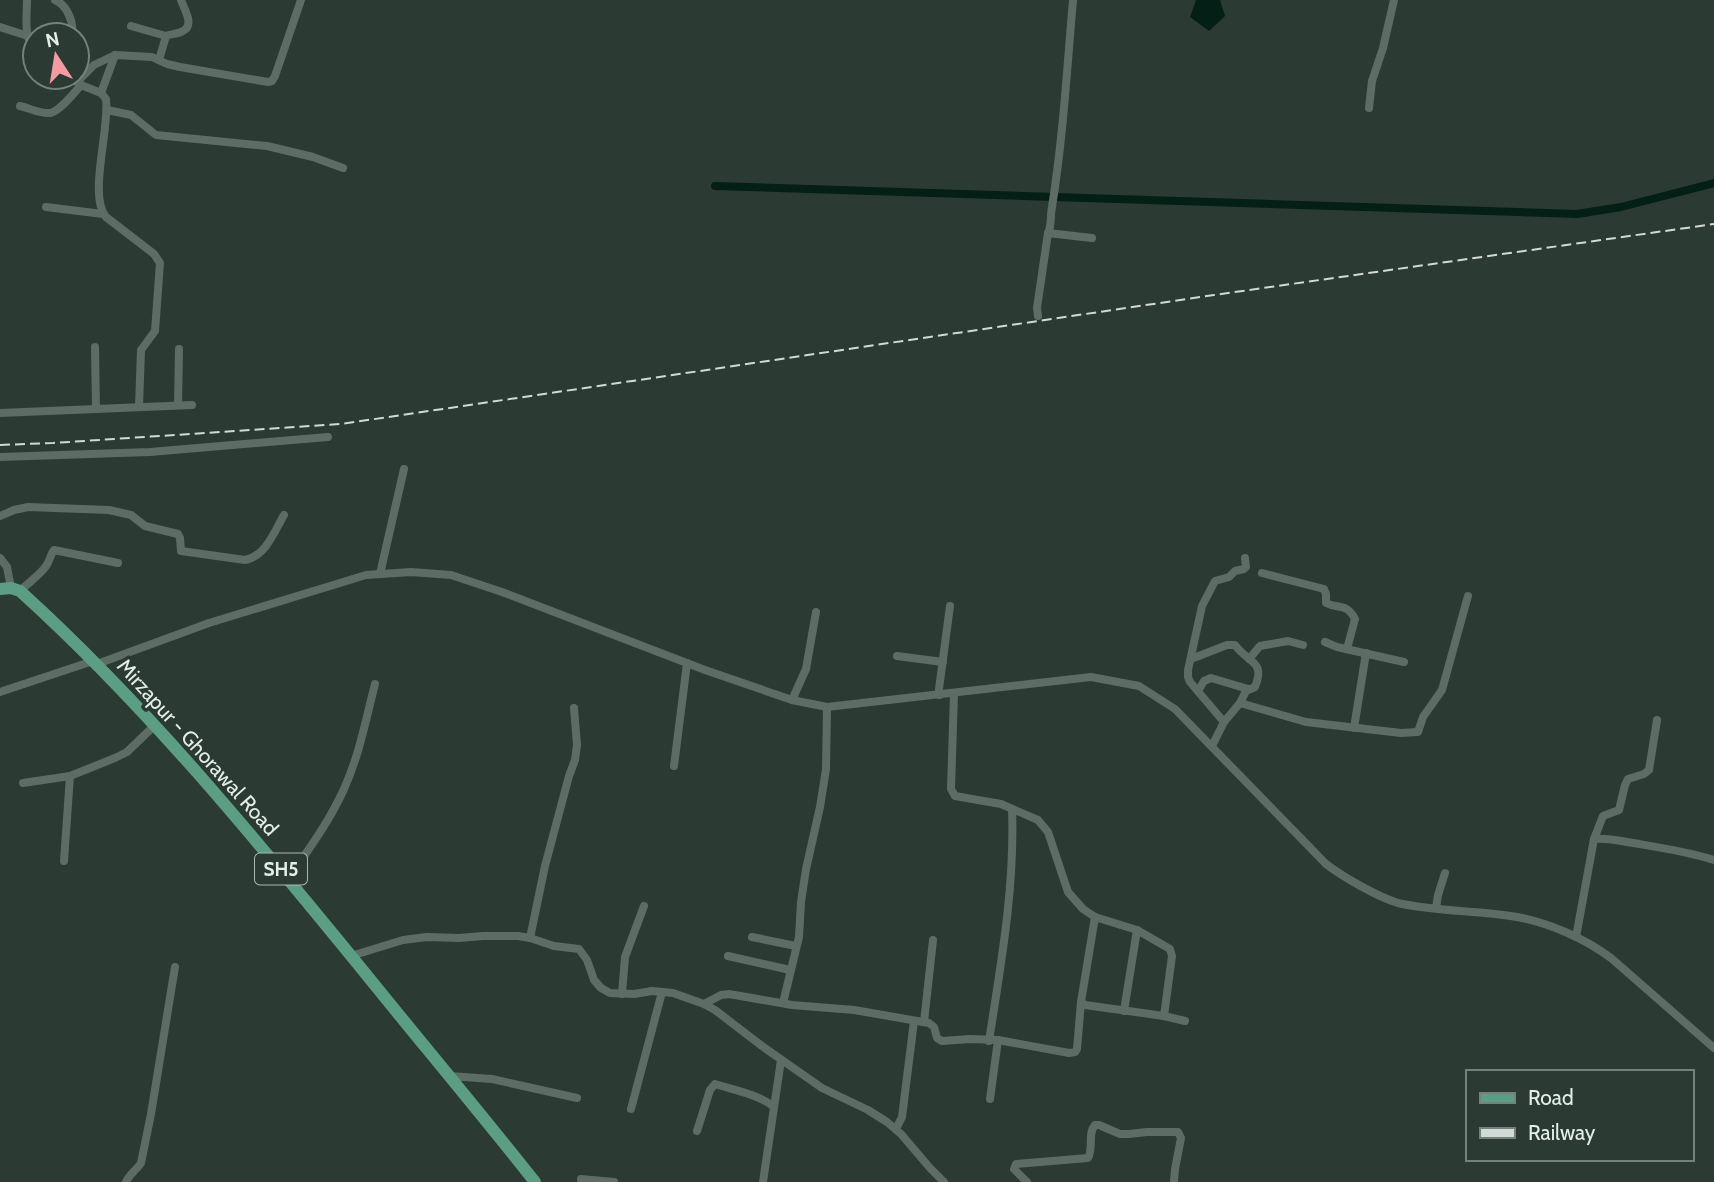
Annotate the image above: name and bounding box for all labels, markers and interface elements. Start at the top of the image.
north arrow [21,21,91,91]
text: N [44,27,62,53]
street label: Mirzapur - Ghorawal Road [112,653,284,841]
road number: SH5 [255,854,307,884]
legend [1466,1070,1693,1161]
text: Road [1528,1085,1574,1110]
text: Railway [1528,1120,1596,1145]

